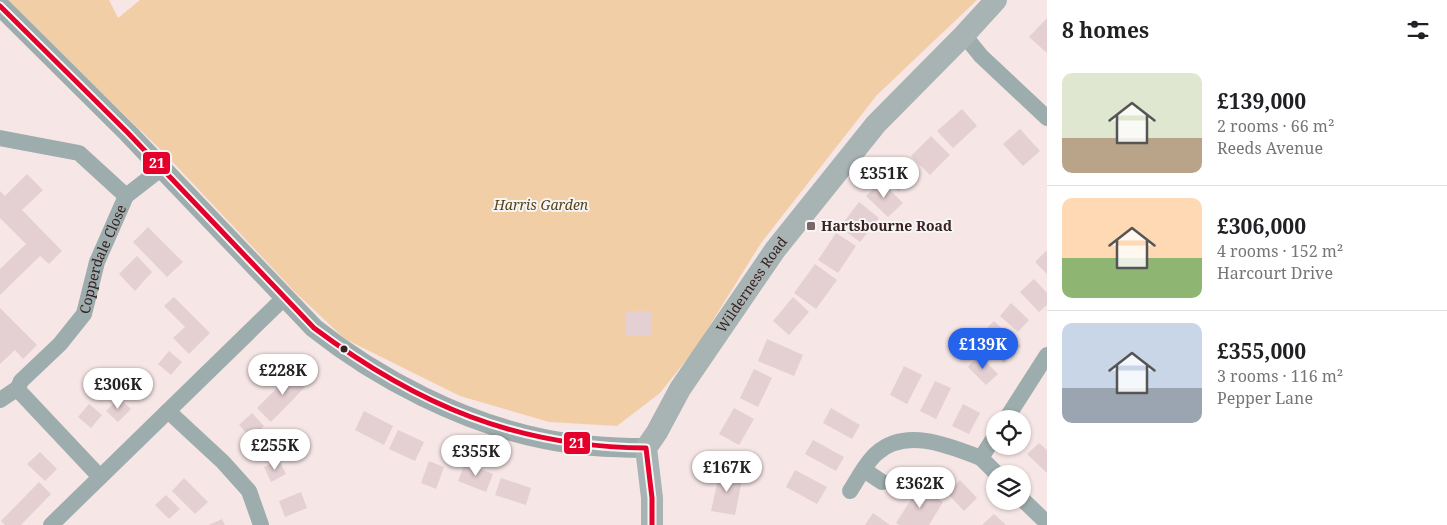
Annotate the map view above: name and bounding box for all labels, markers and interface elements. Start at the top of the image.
text: 8 homes [1062,16,1149,44]
icon: filters [1404,16,1432,44]
text: £139,000 [1217,87,1306,115]
icon: home [1102,93,1162,153]
text: 2 rooms · 66 m² [1217,115,1334,137]
text: Reeds Avenue [1217,137,1323,159]
line badge: 21 [142,151,171,175]
text: 21 [149,153,165,172]
pin: £351K [849,156,919,199]
text: £351K [860,162,908,184]
park label: Harris Garden [493,195,589,214]
street label: Copperdale Close [74,201,130,316]
text: £306,000 [1217,212,1306,240]
place label: Hartsbourne Road [821,216,952,235]
icon: home [1102,218,1162,278]
marker: Hartsbourne Road [805,220,817,232]
street label: Wilderness Road [711,232,791,336]
text: 4 rooms · 152 m² [1217,240,1343,262]
text: Harcourt Drive [1217,262,1333,284]
pin: £139K [948,328,1018,370]
text: £139K [959,333,1007,355]
text: £355,000 [1217,337,1306,365]
icon: home [1102,343,1162,403]
unlabelled marker [339,344,349,354]
pin: £228K [248,354,318,396]
text: £228K [259,359,307,381]
text: 3 rooms · 116 m² [1217,365,1343,387]
pin: £306K [83,368,153,410]
text: £306K [94,373,142,395]
text: Pepper Lane [1217,387,1313,409]
map controls [986,410,1031,510]
button: locate [986,410,1031,455]
pin: £255K [240,428,310,471]
line badge: 21 [563,431,591,455]
text: 21 [569,433,585,452]
text: £255K [251,434,299,456]
pin: £355K [441,434,511,477]
text: £355K [452,440,500,462]
pin: £167K [692,450,762,493]
text: £167K [703,456,751,478]
button: layers [986,465,1031,510]
pin: £362K [885,466,955,509]
text: £362K [896,472,944,494]

